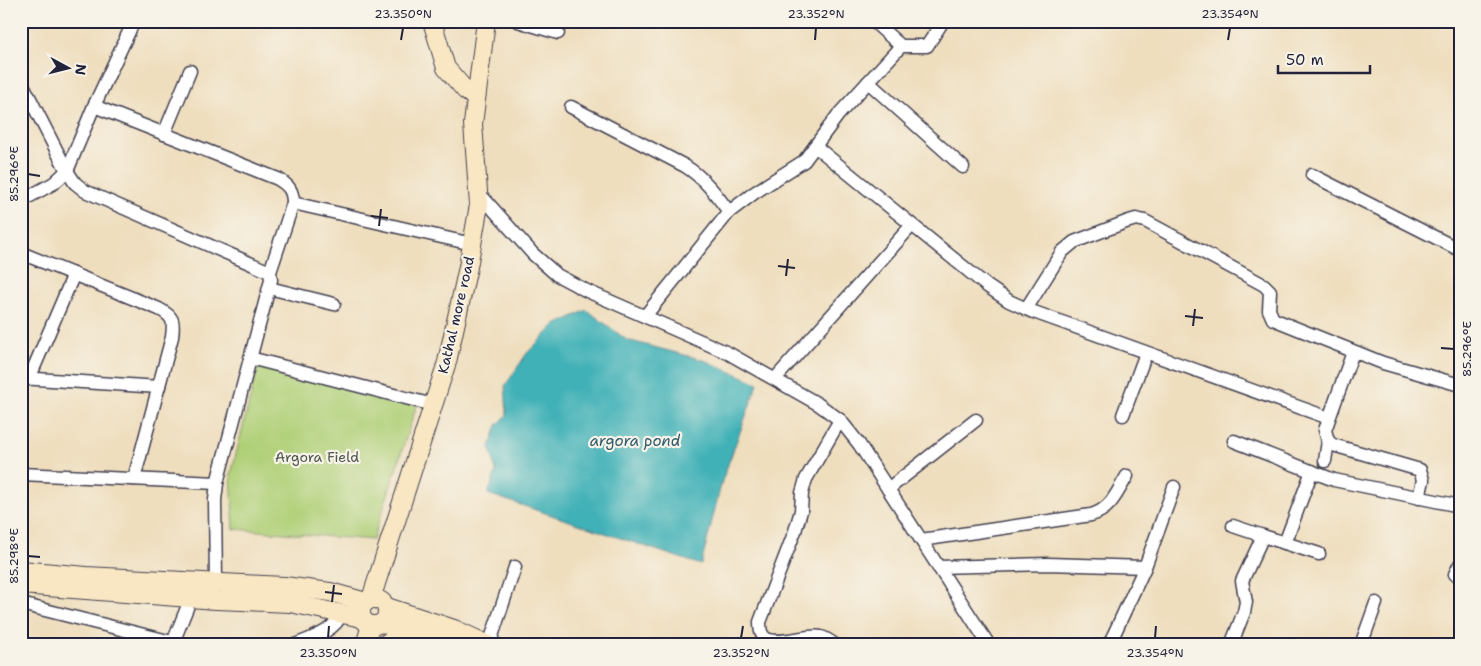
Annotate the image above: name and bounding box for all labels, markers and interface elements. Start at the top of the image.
text: 23.350°N [374,6,432,22]
text: 23.352°N [787,6,845,22]
text: 23.354°N [1201,6,1259,22]
north arrow [42,42,92,92]
scale bar [1278,42,1371,74]
text: 50 m [1286,50,1324,70]
text: N [71,63,91,76]
text: 85.296°E [6,146,22,202]
street label: Kathal more road [434,254,478,375]
text: 85.296°E [1459,321,1475,377]
water label: argora pond [590,431,681,451]
park label: Argora Field [275,448,359,466]
text: 85.298°E [6,528,22,584]
text: 23.350°N [299,645,357,661]
text: 23.352°N [712,645,770,661]
text: 23.354°N [1126,645,1184,661]

